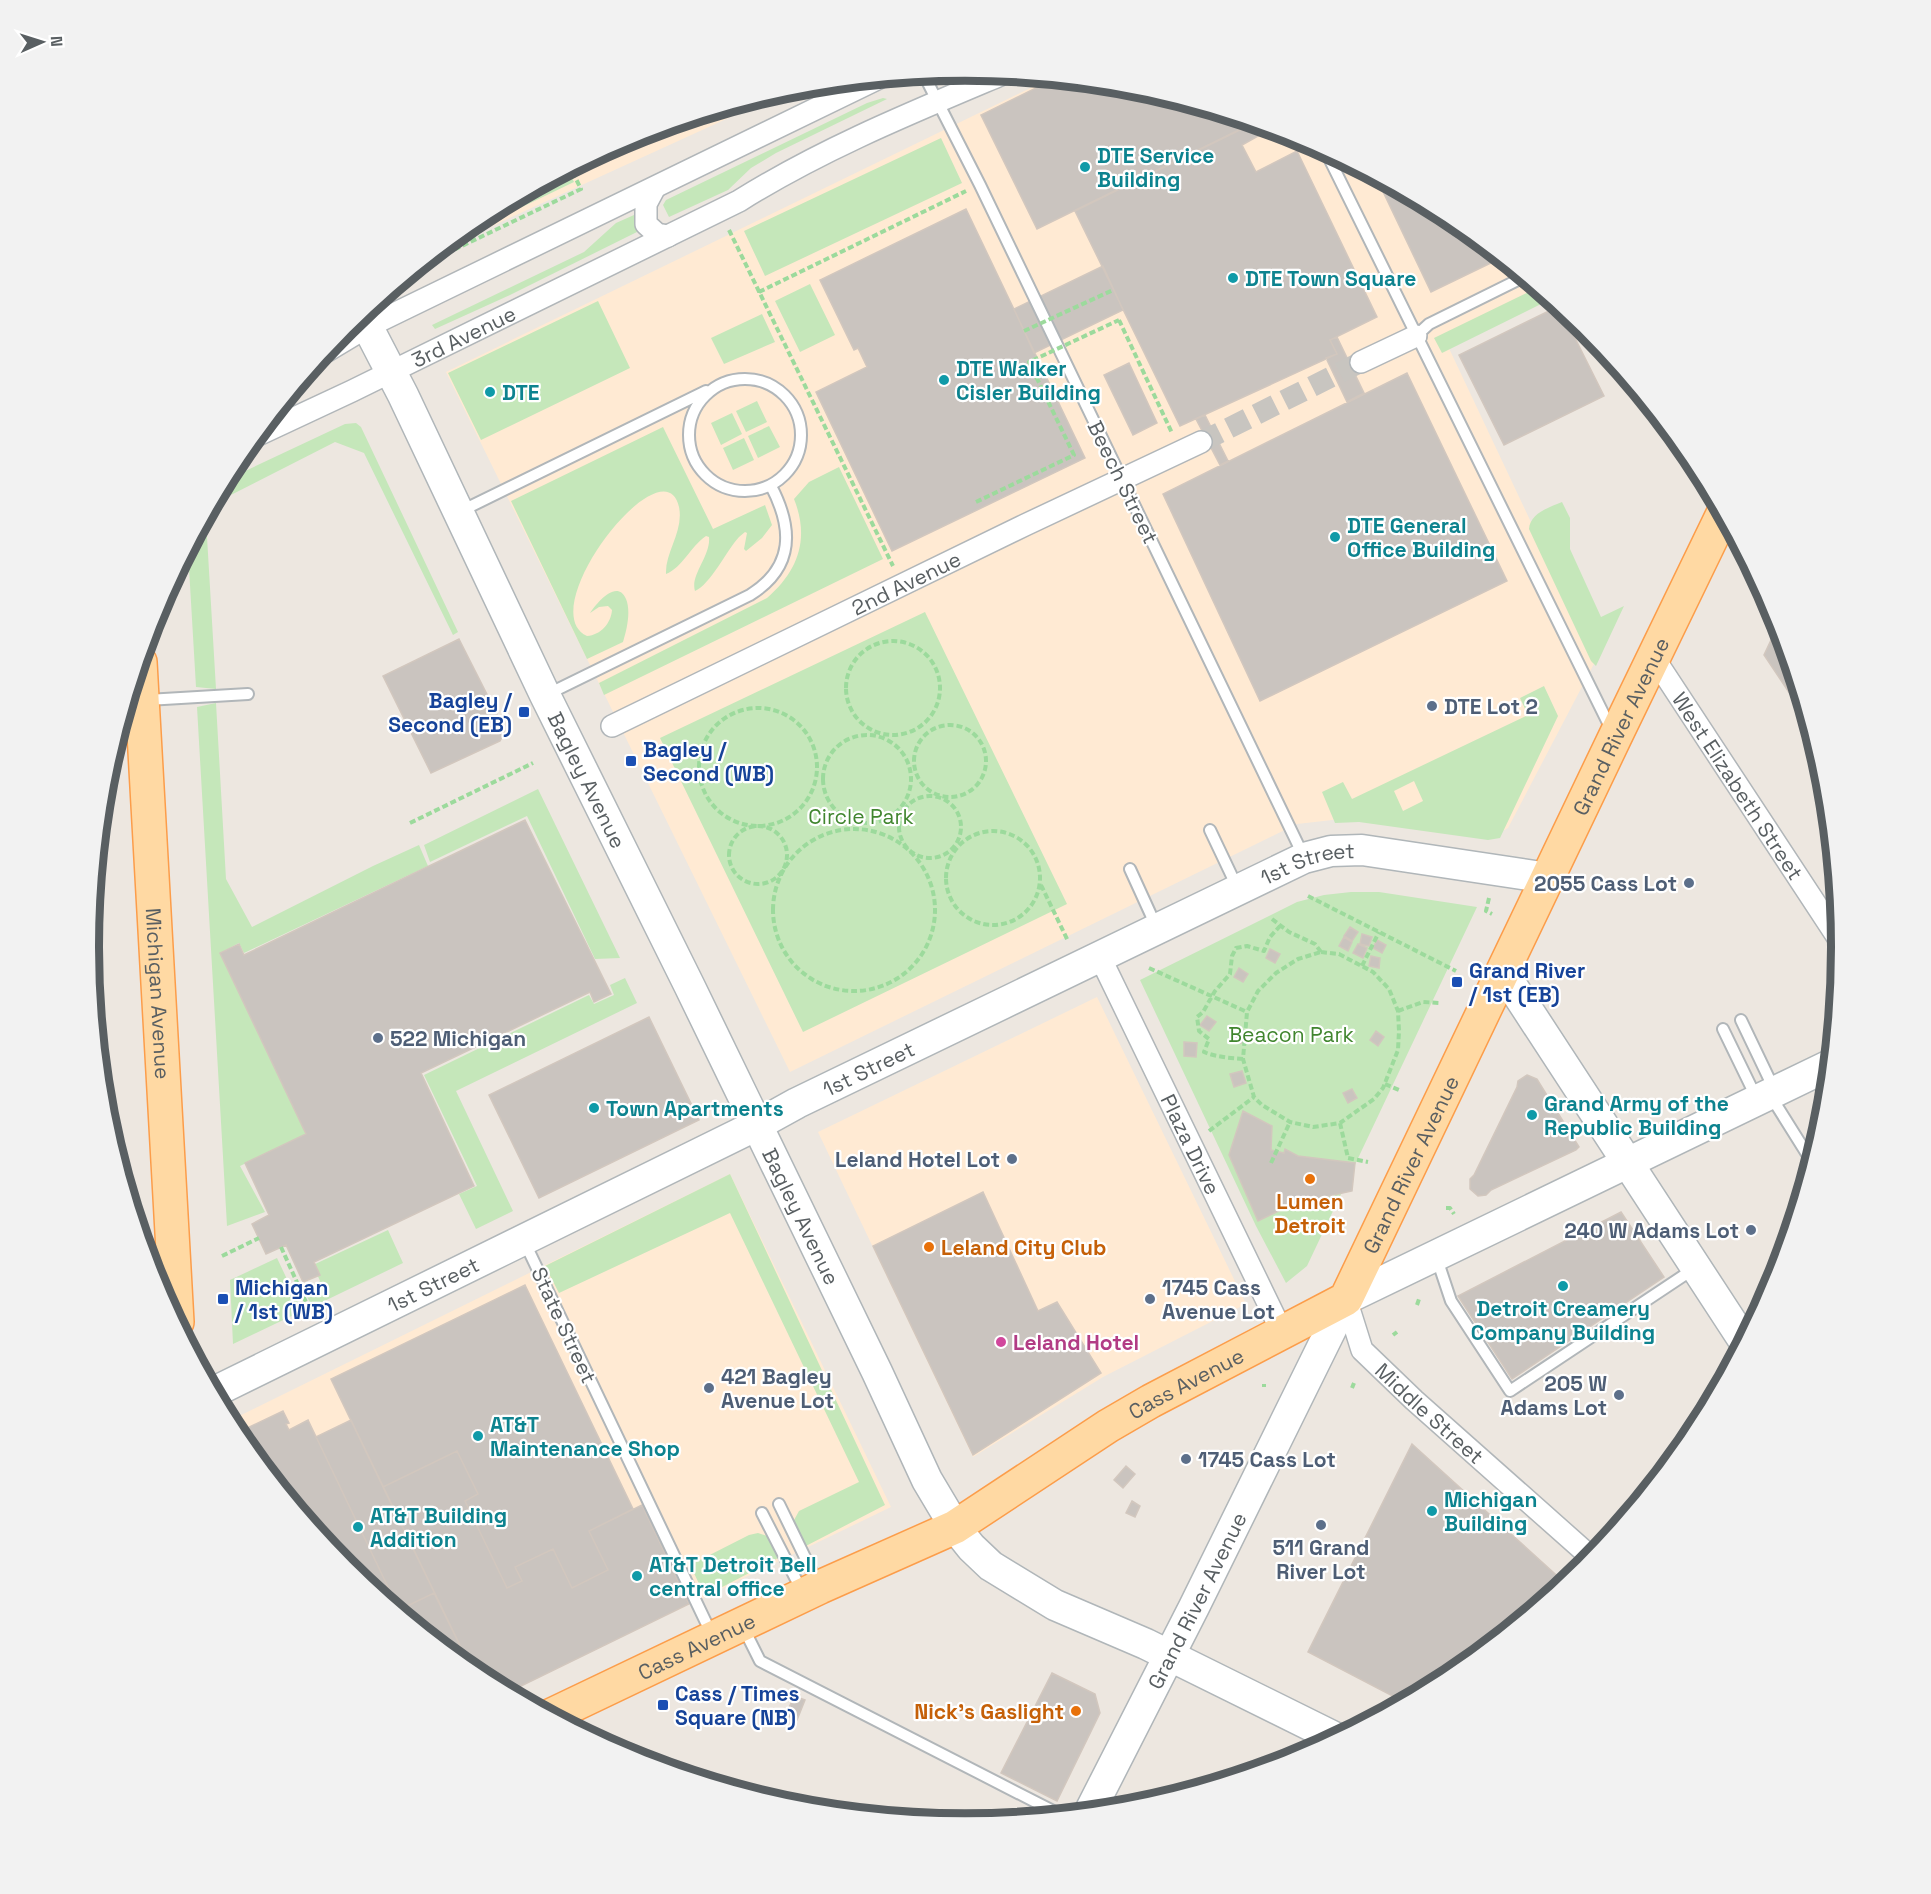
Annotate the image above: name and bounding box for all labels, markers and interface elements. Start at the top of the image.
north arrow [12,12,72,72]
text: N [46,35,67,47]
place label: DTE Service Building [1097,142,1214,193]
marker: DTE Service Building [1078,160,1092,174]
place label: DTE Town Square [1245,265,1416,292]
marker: DTE Town Square [1226,271,1240,285]
street label: 3rd Avenue [407,299,520,373]
place label: DTE Walker Cisler Building [956,355,1101,406]
marker: DTE Walker Cisler Building [937,373,951,387]
place label: DTE [502,379,539,406]
marker: DTE [483,385,497,399]
street label: Beech Street [1082,416,1164,548]
place label: DTE General Office Building [1347,512,1495,563]
marker: DTE General Office Building [1328,530,1342,544]
street label: 2nd Avenue [847,545,965,621]
street label: Grand River Avenue [1566,633,1675,820]
place label: Bagley / Second (EB) [388,687,513,738]
street label: West Elizabeth Street [1667,687,1810,885]
place label: DTE Lot 2 [1444,693,1538,720]
marker: DTE Lot 2 [1425,699,1439,713]
marker: Bagley / Second (EB) [517,705,531,719]
street label: Bagley Avenue [542,707,632,853]
place label: Bagley / Second (WB) [643,736,774,787]
marker: Bagley / Second (WB) [624,754,638,768]
park label: Circle Park [808,803,914,830]
street label: 1st Street [1256,837,1355,891]
place label: 2055 Cass Lot [1534,870,1677,897]
marker: 2055 Cass Lot [1682,876,1696,890]
street label: Michigan Avenue [140,907,177,1080]
place label: Grand River / 1st (EB) [1468,957,1585,1008]
marker: Grand River / 1st (EB) [1450,975,1464,989]
park label: Beacon Park [1228,1021,1354,1048]
place label: 522 Michigan [390,1025,526,1052]
marker: 522 Michigan [371,1031,385,1045]
street label: 1st Street [818,1035,919,1102]
street label: Grand River Avenue [1356,1071,1465,1258]
street label: Plaza Drive [1155,1089,1227,1199]
place label: Grand Army of the Republic Building [1544,1090,1729,1141]
place label: Town Apartments [606,1095,784,1122]
marker: Town Apartments [587,1101,601,1115]
marker: Grand Army of the Republic Building [1525,1108,1539,1122]
street label: Bagley Avenue [757,1143,846,1289]
place label: Leland Hotel Lot [835,1146,1000,1173]
marker: Leland Hotel Lot [1005,1152,1019,1166]
marker: Lumen Detroit [1303,1172,1317,1186]
place label: Lumen Detroit [1274,1188,1346,1239]
place label: 240 W Adams Lot [1564,1217,1739,1244]
marker: 240 W Adams Lot [1744,1223,1758,1237]
place label: Leland City Club [941,1234,1106,1261]
marker: Leland City Club [922,1240,936,1254]
street label: 1st Street [383,1250,483,1318]
street label: State Street [525,1263,603,1387]
place label: Michigan / 1st (WB) [234,1274,333,1325]
place label: 1745 Cass Avenue Lot [1162,1274,1275,1325]
marker: Detroit Creamery Company Building [1556,1279,1570,1293]
marker: Michigan / 1st (WB) [216,1292,230,1306]
marker: 1745 Cass Avenue Lot [1143,1292,1157,1306]
place label: Detroit Creamery Company Building [1471,1295,1655,1346]
place label: Leland Hotel [1013,1329,1139,1356]
marker: Leland Hotel [994,1335,1008,1349]
street label: Cass Avenue [1123,1341,1248,1425]
street label: Middle Street [1370,1357,1490,1469]
place label: 421 Bagley Avenue Lot [721,1363,834,1414]
place label: 205 W Adams Lot [1500,1370,1607,1421]
marker: 421 Bagley Avenue Lot [702,1381,716,1395]
marker: 205 W Adams Lot [1612,1388,1626,1402]
place label: AT&T Maintenance Shop [490,1411,680,1462]
marker: AT&T Maintenance Shop [471,1429,485,1443]
place label: 1745 Cass Lot [1198,1446,1336,1473]
marker: 1745 Cass Lot [1179,1452,1193,1466]
place label: Michigan Building [1444,1486,1537,1537]
place label: AT&T Building Addition [370,1502,507,1553]
marker: Michigan Building [1425,1504,1439,1518]
street label: Grand River Avenue [1141,1508,1252,1693]
marker: 511 Grand River Lot [1314,1518,1328,1532]
marker: AT&T Building Addition [351,1520,365,1534]
place label: 511 Grand River Lot [1273,1534,1369,1585]
place label: AT&T Detroit Bell central office [649,1551,817,1602]
marker: AT&T Detroit Bell central office [630,1569,644,1583]
street label: Cass Avenue [633,1606,759,1686]
place label: Cass / Times Square (NB) [675,1680,800,1731]
marker: Cass / Times Square (NB) [656,1698,670,1712]
place label: Nick's Gaslight [914,1698,1064,1725]
marker: Nick's Gaslight [1069,1704,1083,1718]

